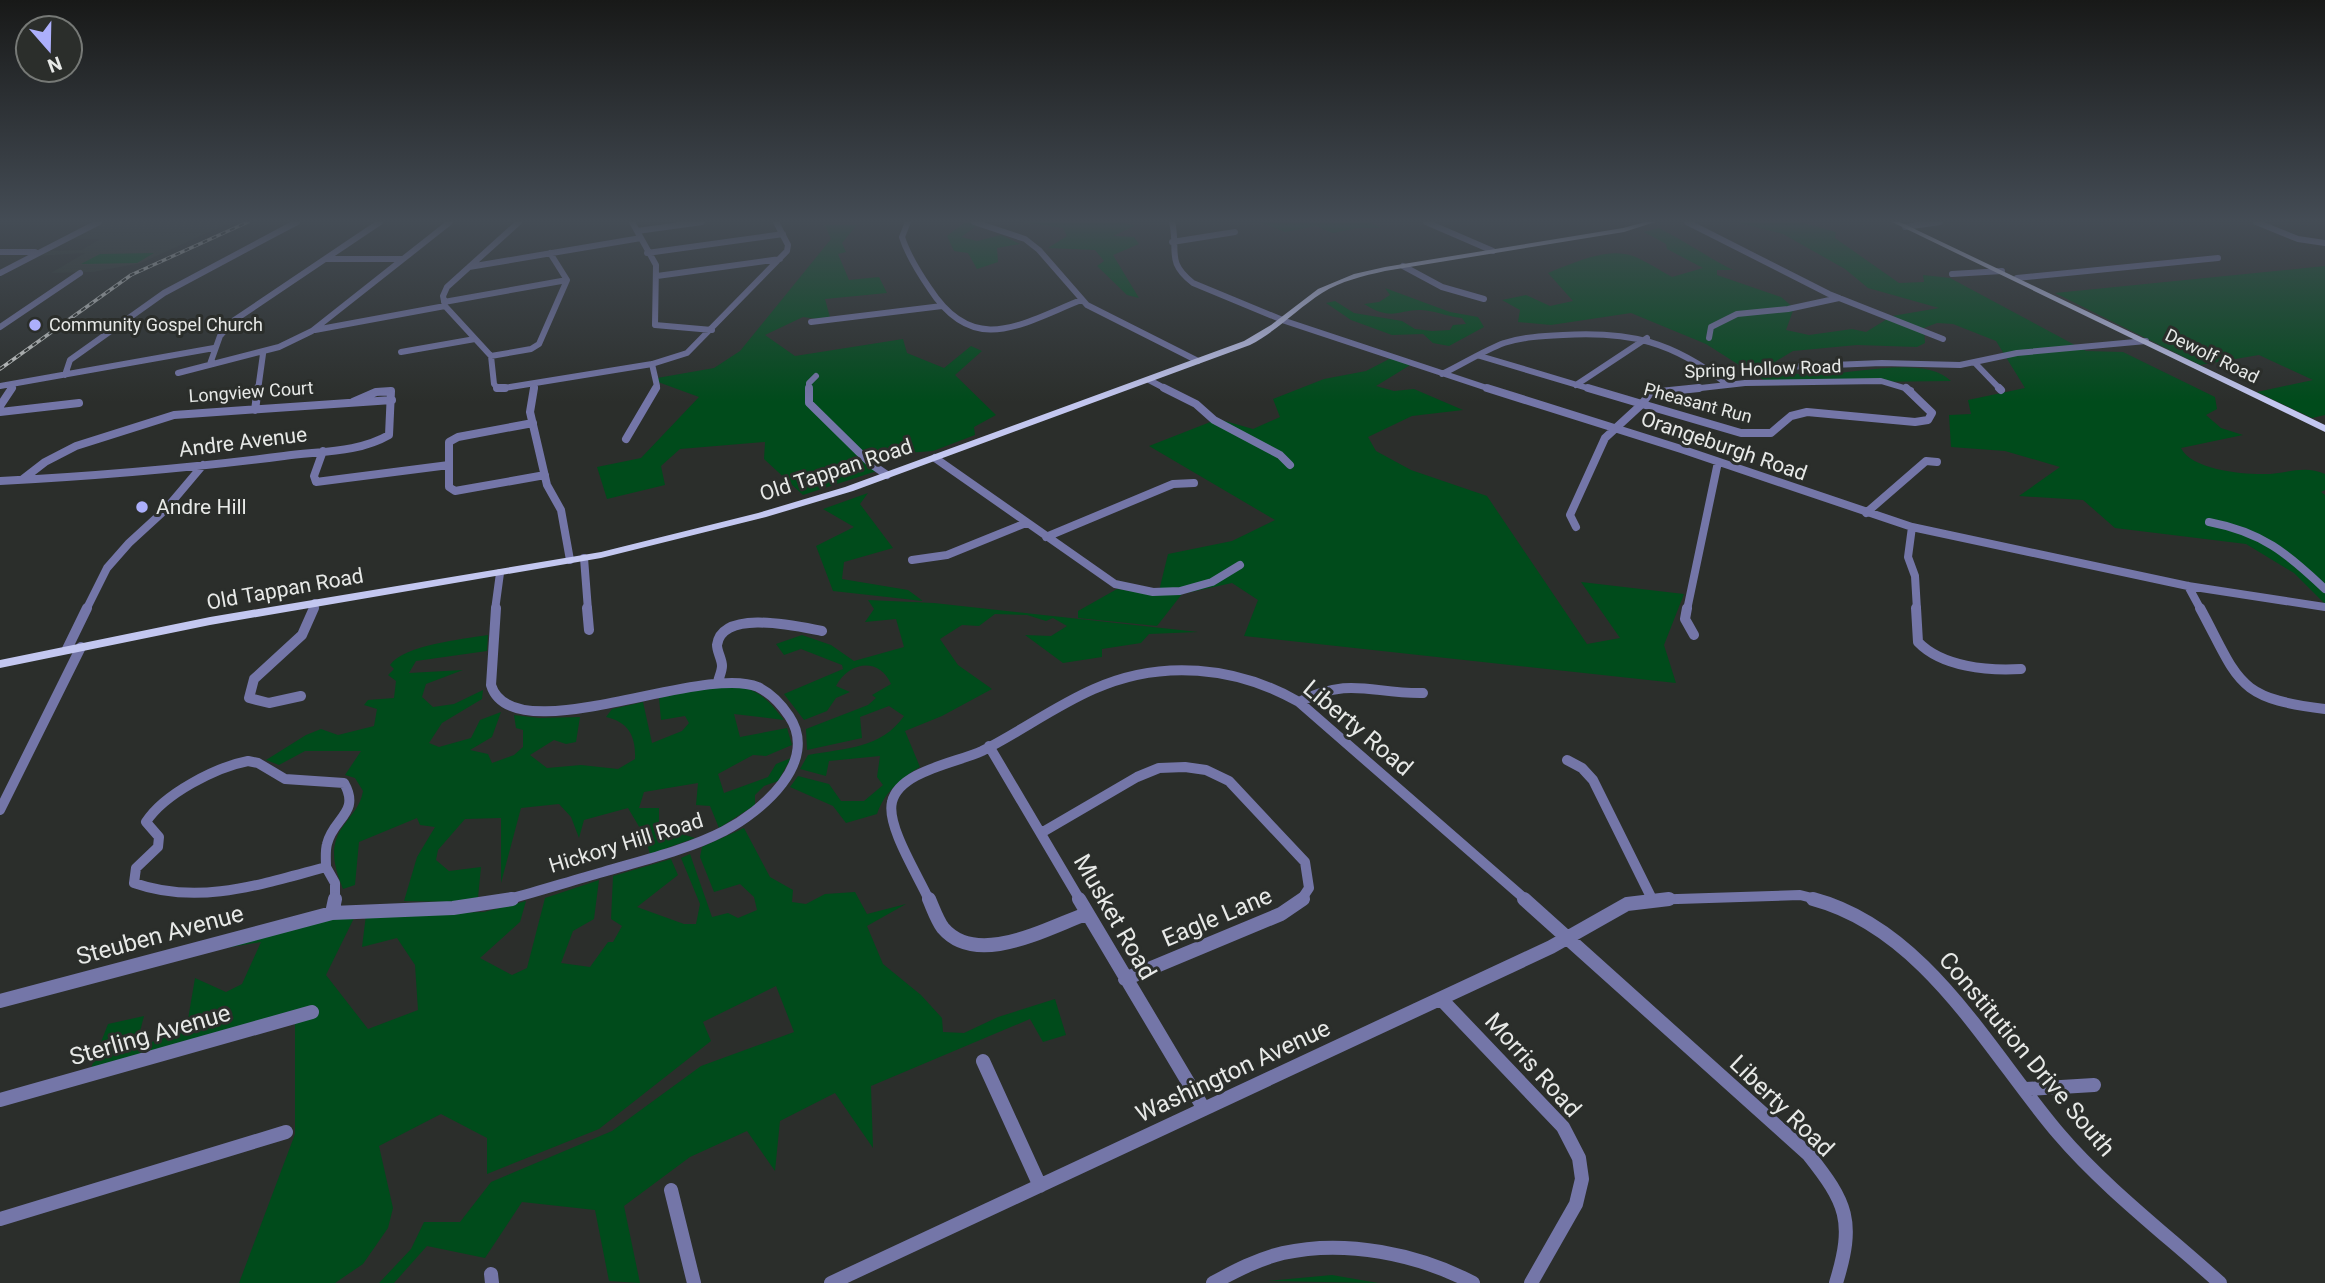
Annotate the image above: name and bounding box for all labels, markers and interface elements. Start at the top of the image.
north arrow [14,14,84,84]
text: N [44,51,65,78]
place label: Community Gospel Church [49,314,263,335]
marker: Community Gospel Church [27,317,43,333]
street label: Dewolf Road [2162,324,2262,387]
street label: Spring Hollow Road [1684,355,1842,382]
street label: Longview Court [188,377,314,406]
street label: Pheasant Run [1642,378,1754,427]
street label: Orangeburgh Road [1638,406,1810,486]
street label: Andre Avenue [177,422,309,462]
street label: Old Tappan Road [757,434,915,506]
place label: Andre Hill [156,495,247,519]
marker: Andre Hill [134,499,150,515]
street label: Old Tappan Road [205,563,365,615]
street label: Liberty Road [1298,674,1418,782]
street label: Hickory Hill Road [546,808,706,878]
street label: Musket Road [1068,849,1162,985]
street label: Eagle Lane [1158,881,1276,953]
street label: Steuben Avenue [73,899,247,971]
street label: Constitution Drive South [1933,946,2121,1162]
street label: Sterling Avenue [66,999,234,1071]
street label: Morris Road [1479,1007,1587,1123]
street label: Washington Avenue [1131,1014,1335,1128]
street label: Liberty Road [1724,1049,1840,1163]

